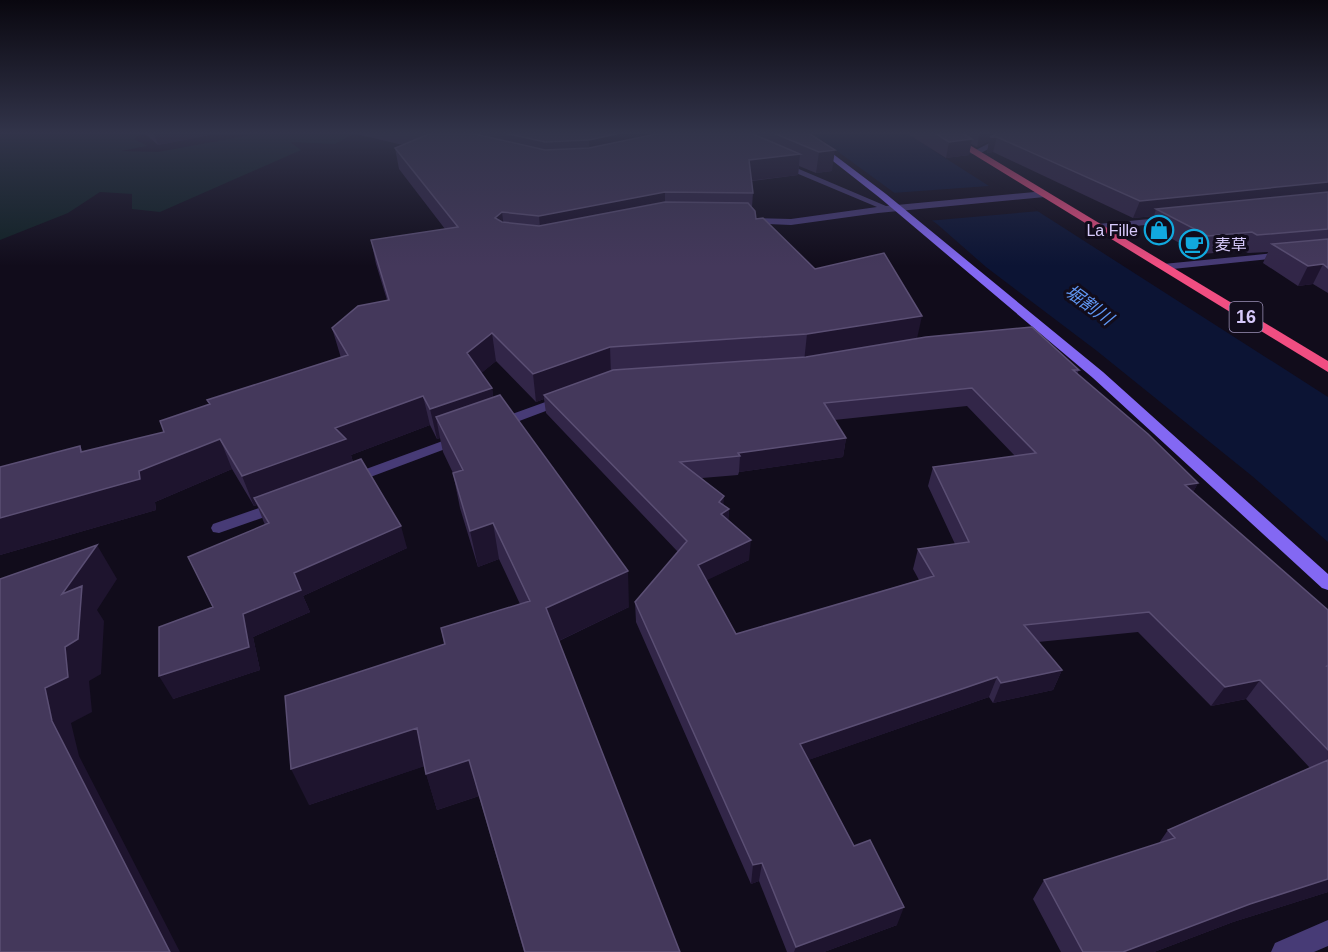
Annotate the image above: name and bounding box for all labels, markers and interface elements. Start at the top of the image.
shop icon: La Fille [1143,214,1175,246]
place label: La Fille [1086,222,1138,239]
cafe icon: 麦草 [1178,228,1210,260]
place label: 麦草 [1215,236,1247,253]
water label: 堀割川 [1061,281,1118,330]
road number: 16 [1230,302,1262,332]

